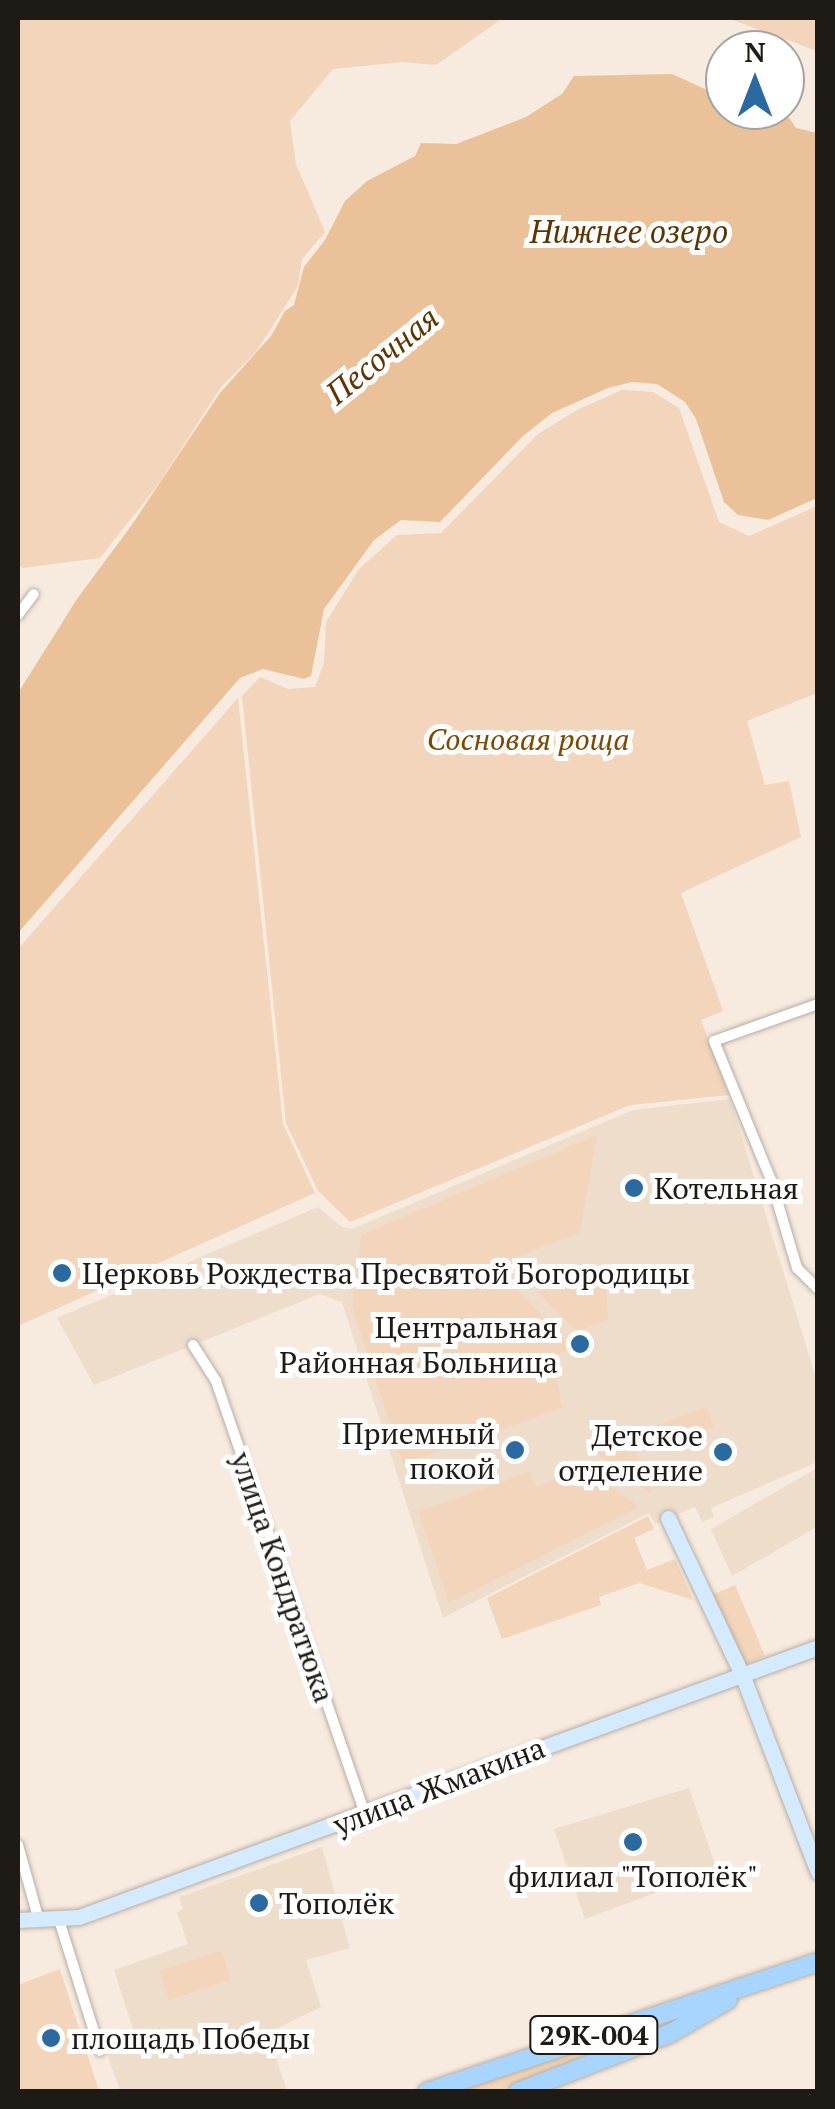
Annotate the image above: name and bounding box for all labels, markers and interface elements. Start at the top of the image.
north arrow [705,30,805,130]
text: N [744,33,766,70]
water label: Нижнее озеро [530,212,728,250]
water label: Песочная [318,298,446,412]
park label: Сосновая роща [427,721,629,757]
place label: Котельная [654,1170,799,1206]
marker: Котельная [623,1177,645,1199]
place label: Церковь Рождества Пресвятой Богородицы [82,1255,690,1291]
marker: Церковь Рождества Пресвятой Богородицы [51,1262,73,1284]
place label: Центральная Районная Больница [279,1309,558,1380]
marker: Центральная Районная Больница [567,1331,593,1357]
place label: Приемный покой [342,1415,495,1486]
place label: Детское отделение [558,1417,703,1488]
marker: Приемный покой [504,1439,526,1461]
marker: Детское отделение [712,1441,734,1463]
street label: улица Кондратюка [223,1447,343,1707]
street label: улица Жмакина [328,1729,550,1843]
marker: филиал "Тополёк" [622,1831,644,1853]
place label: филиал "Тополёк" [507,1858,759,1894]
place label: Тополёк [279,1885,394,1921]
marker: Тополёк [248,1892,270,1914]
road number: 29К-004 [529,2012,659,2058]
place label: площадь Победы [71,2020,311,2056]
marker: площадь Победы [40,2027,62,2049]

